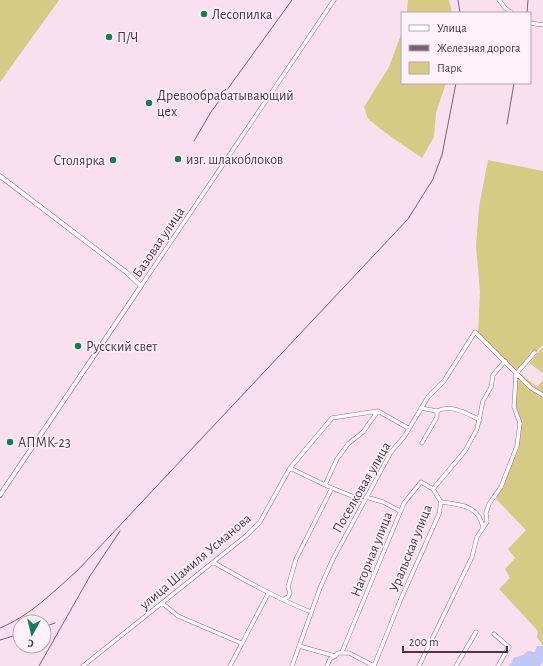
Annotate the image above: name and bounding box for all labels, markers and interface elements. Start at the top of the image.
place label: Лесопилка [212,8,273,22]
marker: Лесопилка [199,9,209,19]
legend [401,12,531,84]
text: Улица [437,22,467,34]
place label: П/Ч [117,31,139,45]
marker: П/Ч [104,32,114,42]
text: Железная дорога [437,42,521,54]
text: Парк [437,62,462,74]
place label: Древообрабатывающий цех [157,89,294,119]
marker: Древообрабатывающий цех [144,98,154,108]
place label: изг. шлакоблоков [186,153,283,167]
place label: Столярка [53,154,106,168]
marker: изг. шлакоблоков [173,154,183,164]
marker: Столярка [108,155,118,165]
street label: Базовая улица [130,204,188,280]
place label: Русский свет [86,340,158,354]
marker: Русский свет [73,341,83,351]
place label: АПМК-23 [18,436,71,450]
marker: АПМК-23 [5,437,15,447]
street label: Поселковая улица [330,439,394,535]
street label: Уральская улица [387,502,435,594]
street label: Нагорная улица [349,509,396,599]
street label: улица Шамиля Усманова [137,511,254,613]
north arrow [12,614,52,654]
scale bar [403,628,507,654]
text: 200 m [409,636,439,648]
text: С [27,638,34,649]

